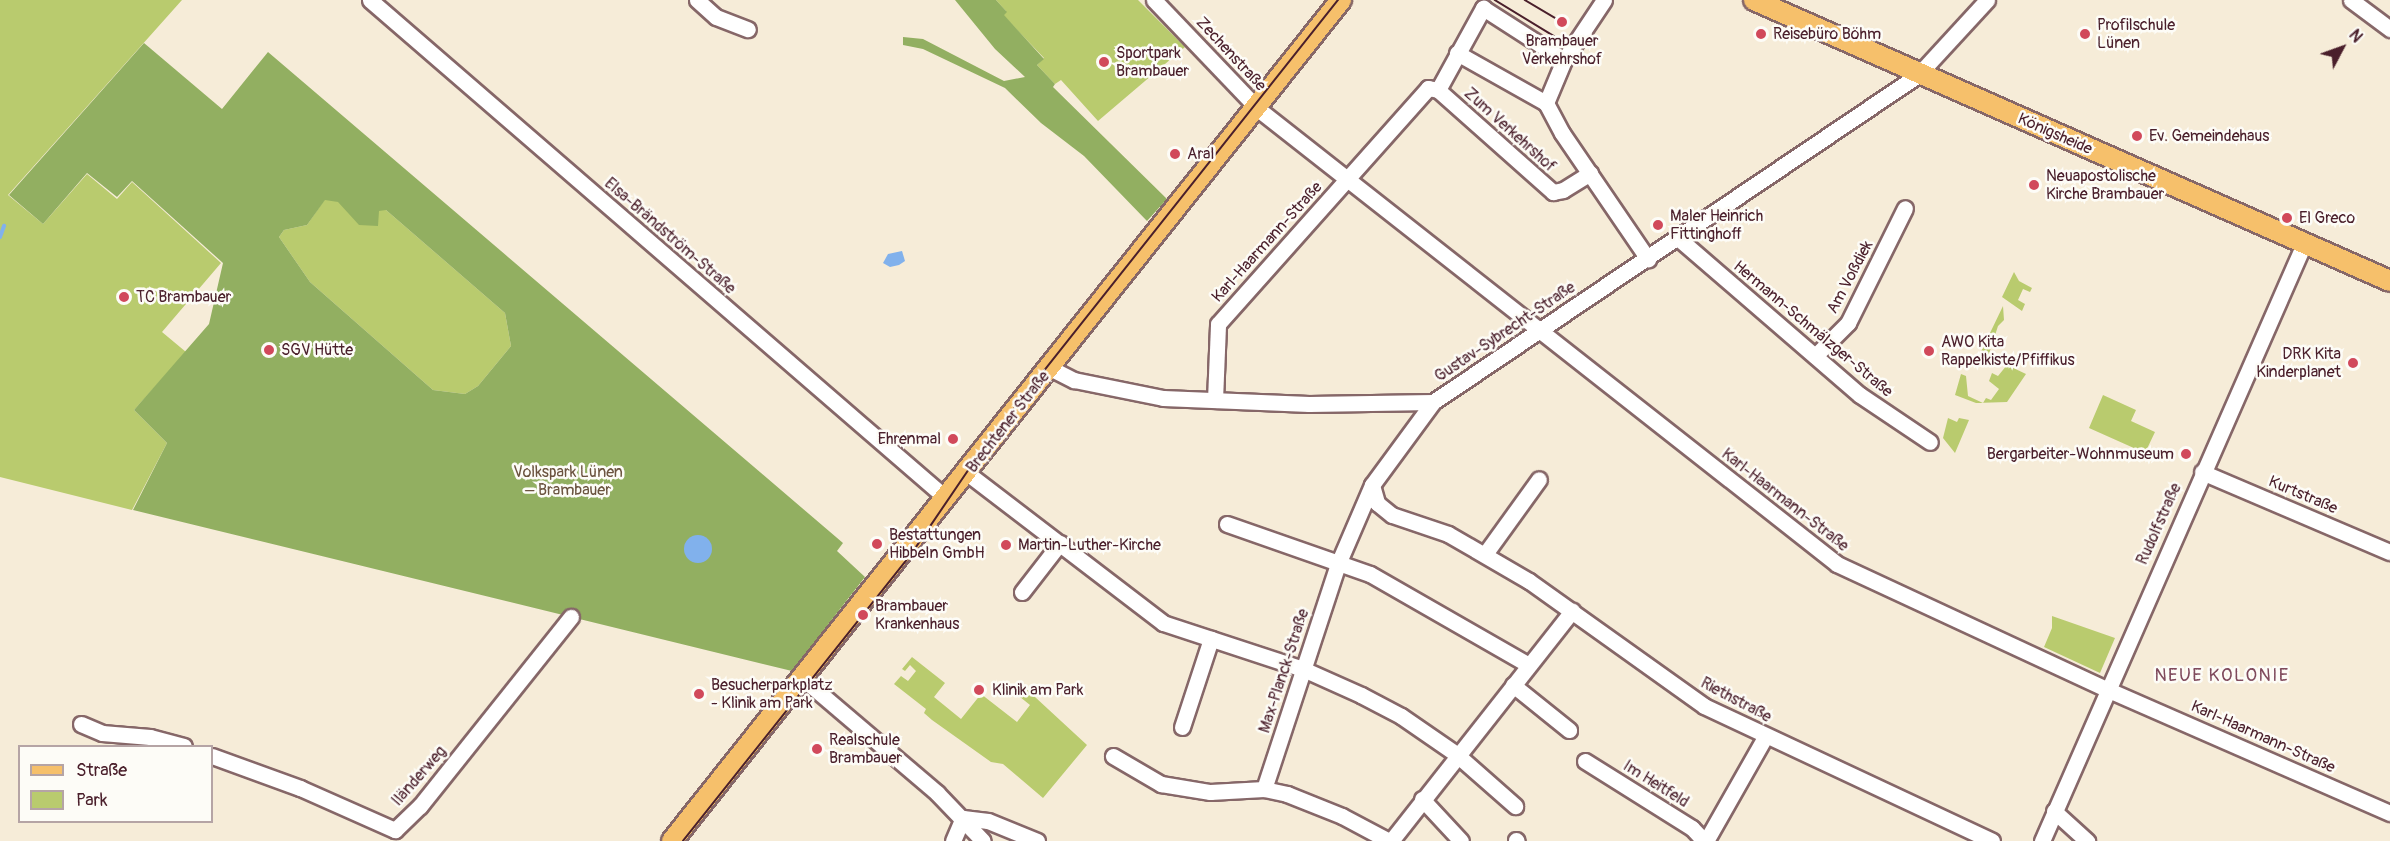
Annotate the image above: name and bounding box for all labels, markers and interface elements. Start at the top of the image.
street label: Zechenstraße [1192,13,1270,95]
marker: Brambauer Verkehrshof [1555,15,1569,29]
place label: Profilschule Lünen [2097,15,2175,53]
north arrow [2312,18,2372,78]
place label: Reisebüro Böhm [1773,24,1881,44]
text: N [2344,26,2367,47]
marker: Reisebüro Böhm [1754,27,1768,41]
marker: Profilschule Lünen [2078,27,2092,41]
place label: Brambauer Verkehrshof [1522,31,1602,69]
place label: Sportpark Brambauer [1116,43,1189,81]
marker: Sportpark Brambauer [1097,55,1111,69]
street label: Zum Verkehrshof [1460,84,1560,176]
street label: Königsheide [2015,109,2095,159]
place label: Ev. Gemeindehaus [2149,126,2269,146]
marker: Ev. Gemeindehaus [2130,129,2144,143]
place label: Aral [1187,144,1214,164]
marker: Aral [1168,147,1182,161]
place label: Neuapostolische Kirche Brambauer [2046,166,2164,204]
street label: Elsa-Brändström-Straße [601,174,739,298]
street label: Karl-Haarmann-Straße [1208,178,1326,306]
marker: Neuapostolische Kirche Brambauer [2027,178,2041,192]
place label: Maler Heinrich Fittinghoff [1670,206,1763,244]
place label: El Greco [2299,208,2355,228]
marker: El Greco [2280,211,2294,225]
marker: Maler Heinrich Fittinghoff [1651,218,1665,232]
street label: Am Voßdiek [1823,237,1877,317]
street label: Hermann-Schmälzger-Straße [1729,257,1897,401]
street label: Gustav-Sybrecht-Straße [1431,278,1579,386]
place label: TC Brambauer [136,287,231,307]
marker: TC Brambauer [117,290,131,304]
place label: AWO Kita Rappelkiste/Pfiffikus [1941,332,2075,370]
place label: SGV Hütte [281,340,353,360]
marker: SGV Hütte [262,343,276,357]
marker: AWO Kita Rappelkiste/Pfiffikus [1922,344,1936,358]
place label: DRK Kita Kinderplanet [2256,344,2341,382]
marker: DRK Kita Kinderplanet [2346,356,2360,370]
street label: Brechtener Straße [962,367,1054,477]
place label: Ehrenmal [878,429,941,449]
marker: Ehrenmal [946,432,960,446]
street label: Karl-Haarmann-Straße [1718,444,1852,556]
place label: Bergarbeiter-Wohnmuseum [1987,444,2174,464]
marker: Bergarbeiter-Wohnmuseum [2179,447,2193,461]
park label: Volkspark Lünen – Brambauer [513,462,623,500]
street label: Kurtstraße [2266,472,2340,518]
street label: Rudolfstraße [2133,480,2185,568]
place label: Bestattungen Hibbeln GmbH [889,525,985,563]
place label: Martin-Luther-Kirche [1018,535,1161,555]
marker: Bestattungen Hibbeln GmbH [870,537,884,551]
marker: Martin-Luther-Kirche [999,538,1013,552]
place label: Brambauer Krankenhaus [875,596,959,634]
street label: Max-Planck-Straße [1255,607,1313,735]
marker: Brambauer Krankenhaus [856,608,870,622]
district label: NEUE KOLONIE [2154,665,2290,687]
street label: Riethstraße [1697,673,1775,727]
place label: Besucherparkplatz - Klinik am Park [711,675,833,713]
place label: Klinik am Park [992,680,1083,700]
marker: Klinik am Park [970,681,988,699]
marker: Besucherparkplatz - Klinik am Park [692,687,706,701]
street label: Karl-Haarmann-Straße [2188,697,2338,777]
place label: Realschule Brambauer [829,730,902,768]
street label: Iländerweg [388,742,450,810]
marker: Realschule Brambauer [810,742,824,756]
legend [18,745,213,823]
street label: Im Heitfeld [1620,756,1692,812]
text: Straße [76,759,127,782]
text: Park [76,789,108,812]

